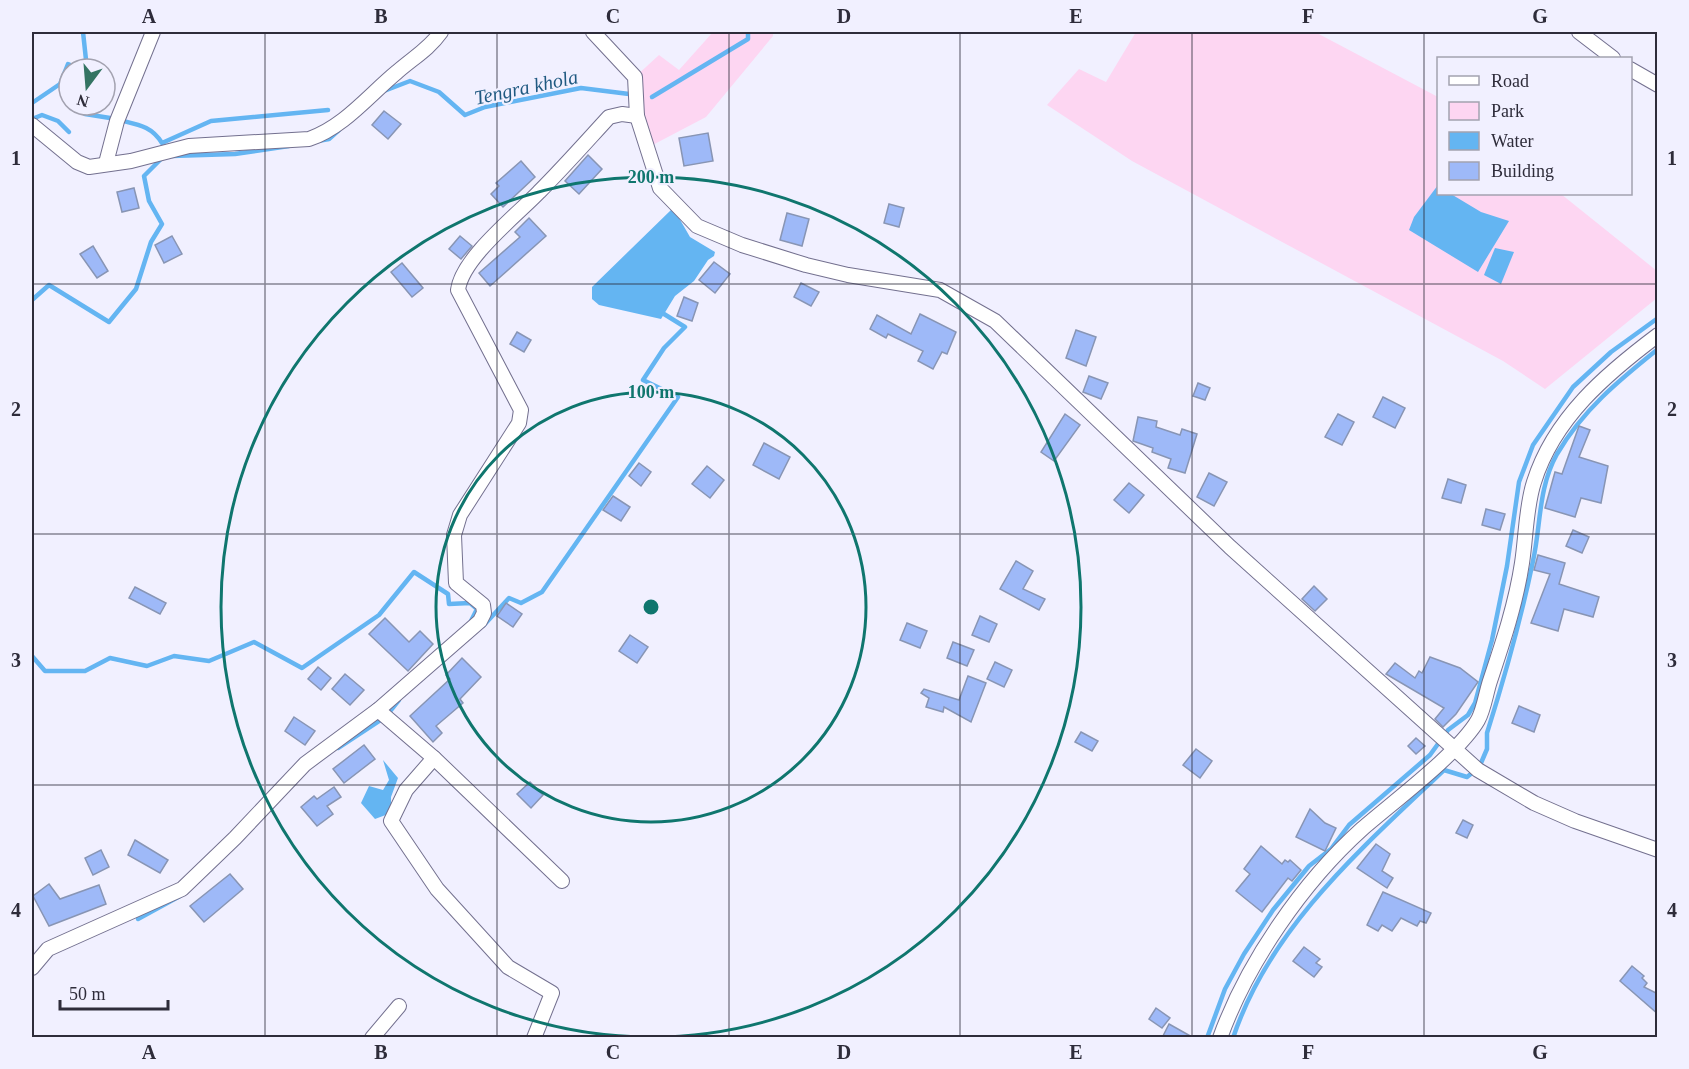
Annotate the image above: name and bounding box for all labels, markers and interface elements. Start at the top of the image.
text: A [142,5,157,27]
text: B [374,5,388,27]
text: C [606,5,620,27]
text: D [837,5,851,27]
text: E [1069,5,1083,27]
text: F [1302,5,1314,27]
text: G [1532,5,1548,27]
north arrow [57,57,117,117]
legend [1437,57,1632,195]
water label: Tengra khola [472,65,580,110]
text: Road [1491,71,1529,91]
text: N [75,91,91,111]
text: Park [1491,101,1524,121]
text: Water [1491,131,1534,151]
text: 1 [11,147,21,169]
text: 1 [1667,147,1677,169]
text: Building [1491,161,1554,181]
text: 200 m [628,167,674,187]
text: 100 m [628,382,674,402]
text: 2 [11,398,21,420]
text: 2 [1667,398,1677,420]
centre of rings [641,597,661,617]
text: 3 [11,649,21,671]
text: 3 [1667,649,1677,671]
text: 4 [11,899,21,921]
text: 4 [1667,899,1677,921]
scale bar [60,973,168,1011]
text: 50 m [69,984,106,1004]
text: A [142,1041,157,1063]
text: B [374,1041,388,1063]
text: C [606,1041,620,1063]
text: D [837,1041,851,1063]
text: E [1069,1041,1083,1063]
text: F [1302,1041,1314,1063]
text: G [1532,1041,1548,1063]

